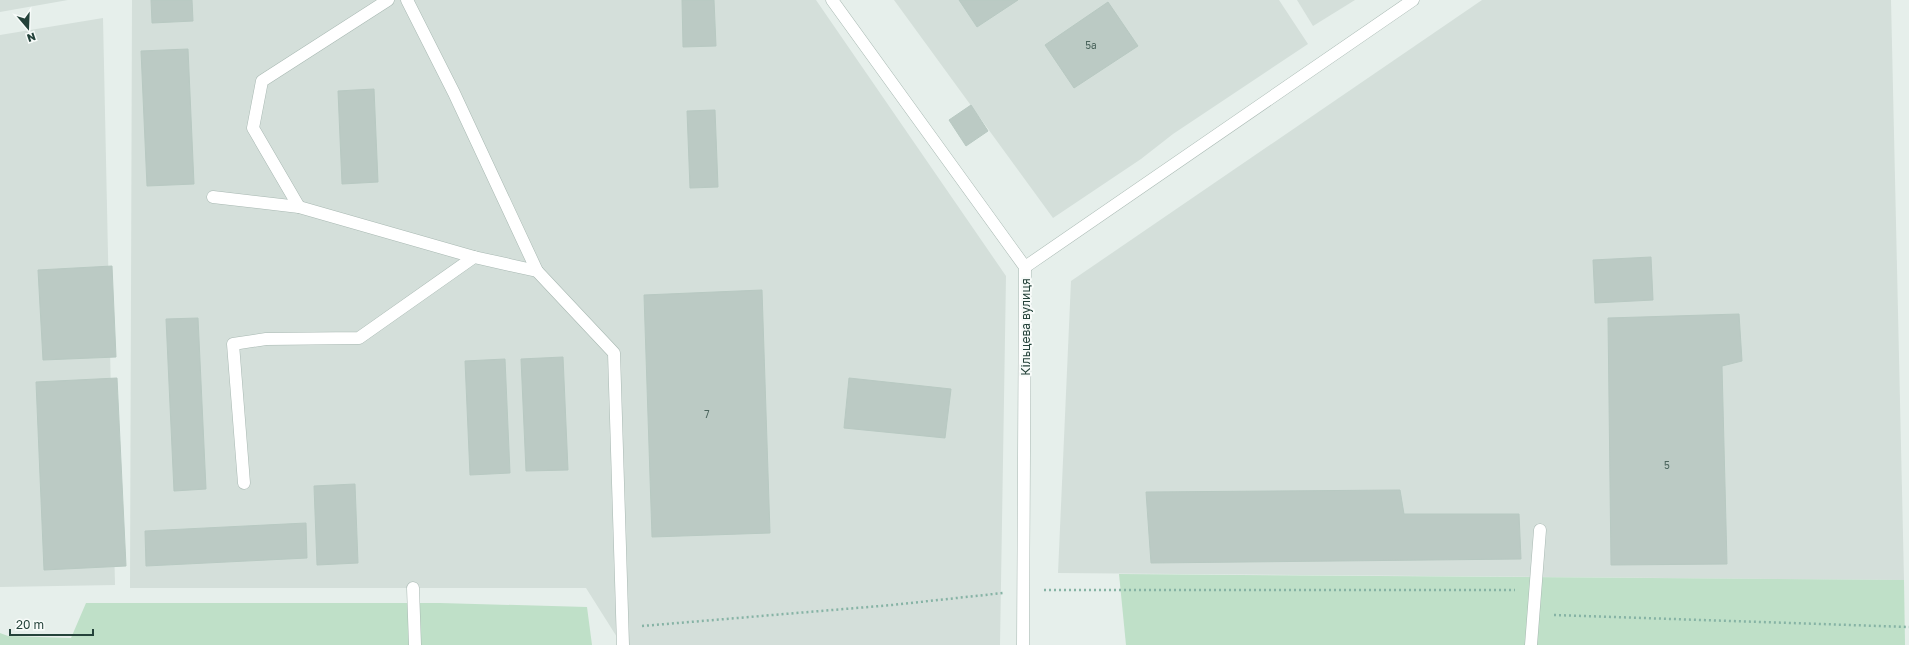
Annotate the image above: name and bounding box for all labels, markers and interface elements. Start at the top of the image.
north arrow [8,8,48,48]
text: N [25,30,37,45]
house number: 5а [1085,39,1097,51]
street label: Кільцева вулиця [1018,278,1033,376]
house number: 7 [704,408,710,420]
house number: 5 [1664,459,1670,471]
scale bar [10,611,93,637]
text: 20 m [16,617,44,632]

